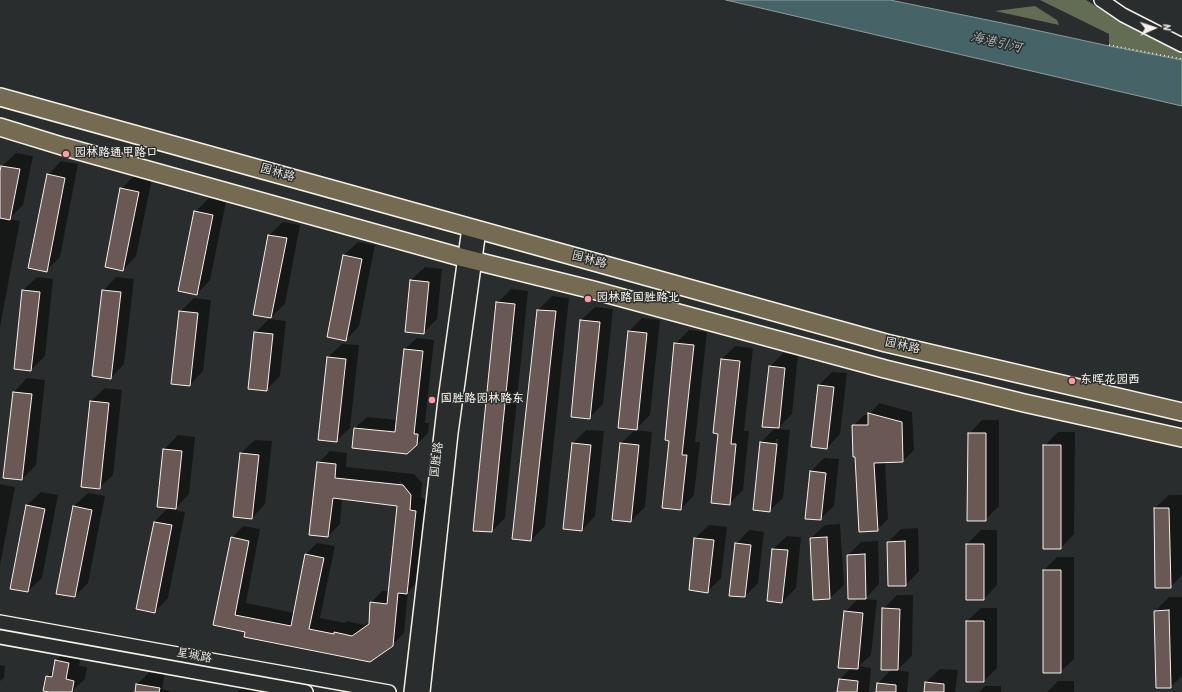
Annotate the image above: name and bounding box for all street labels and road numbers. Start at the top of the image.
street label: 园林路 [258,162,296,186]
street label: 园林路 [570,249,608,273]
street label: 园林路 [883,336,921,358]
street label: 国胜路 [429,441,447,479]
street label: 星城路 [175,647,213,667]

